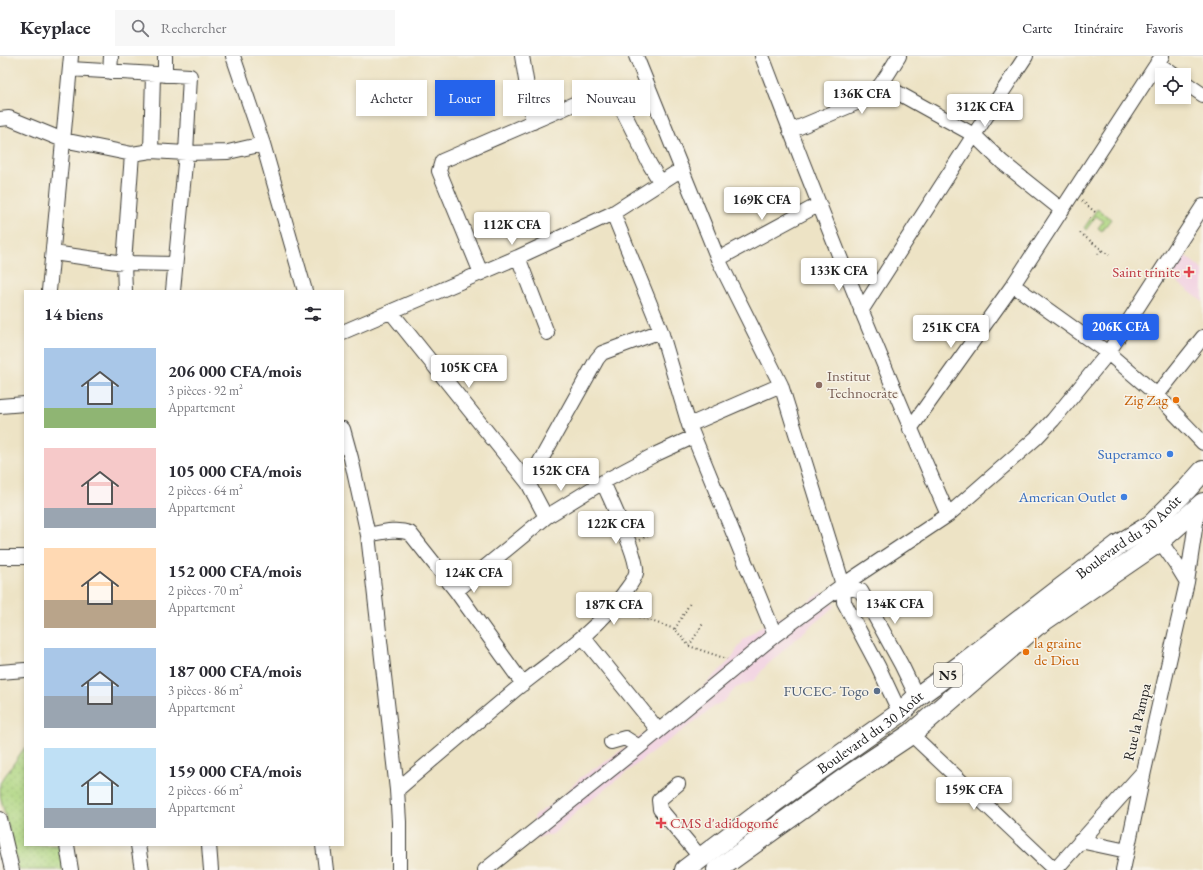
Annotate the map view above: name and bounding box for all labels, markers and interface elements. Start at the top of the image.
search box [115,10,395,46]
text: Keyplace [20,15,91,40]
icon: search [129,17,151,39]
text: Rechercher [161,18,227,37]
text: Carte [1022,19,1052,37]
text: Itinéraire [1074,19,1124,37]
text: Favoris [1146,19,1183,37]
map controls [1155,68,1191,104]
button: locate [1155,68,1191,104]
chip: Acheter [356,80,427,116]
chip: Louer [435,80,495,116]
chip: Filtres [503,80,564,116]
chip: Nouveau [572,80,650,116]
pin: 136K CFA [821,81,903,115]
text: 136K CFA [833,85,891,102]
pin: 312K CFA [944,94,1026,128]
text: 312K CFA [956,98,1014,115]
pin: 169K CFA [721,187,803,221]
text: 169K CFA [733,191,791,208]
pin: 112K CFA [471,212,553,246]
text: 112K CFA [483,216,541,233]
pin: 133K CFA [798,258,880,292]
text: 133K CFA [810,262,868,279]
place label: Saint trinite [1112,262,1180,281]
marker: Saint trinite [1183,266,1195,278]
text: 14 biens [44,303,103,325]
icon: filters [302,303,324,325]
pin: 206K CFA [1080,314,1162,348]
pin: 251K CFA [910,315,992,349]
text: 206K CFA [1092,318,1150,335]
text: 251K CFA [922,319,980,336]
pin: 105K CFA [428,355,510,389]
text: 105K CFA [440,359,498,376]
text: 206 000 CFA/mois [168,360,302,382]
icon: home [76,364,124,412]
place label: Institut Technocrate [827,366,898,402]
marker: Institut Technocrate [814,380,824,390]
text: 3 pièces · 92 m² [168,382,243,399]
place label: Zig Zag [1124,390,1168,409]
marker: Zig Zag [1171,395,1181,405]
text: Appartement [168,399,235,416]
place label: Superamco [1098,444,1162,463]
marker: Superamco [1165,449,1175,459]
pin: 152K CFA [520,458,602,492]
text: 105 000 CFA/mois [168,460,302,482]
text: 152K CFA [532,462,590,479]
icon: home [76,464,124,512]
text: 2 pièces · 64 m² [168,482,243,499]
place label: American Outlet [1017,487,1116,506]
street label: Boulevard du 30 Août [1072,490,1185,583]
marker: American Outlet [1119,492,1129,502]
text: Appartement [168,499,235,516]
pin: 122K CFA [575,511,657,545]
text: 122K CFA [587,515,645,532]
text: 152 000 CFA/mois [168,560,302,582]
pin: 124K CFA [433,560,515,594]
icon: home [76,564,124,612]
text: 124K CFA [445,564,503,581]
text: 2 pièces · 70 m² [168,582,243,599]
pin: 134K CFA [854,591,936,625]
pin: 187K CFA [573,592,655,626]
text: 134K CFA [866,595,924,612]
text: 187K CFA [585,596,643,613]
text: Appartement [168,599,235,616]
place label: la graine de Dieu [1034,633,1082,669]
marker: la graine de Dieu [1021,647,1031,657]
text: 187 000 CFA/mois [168,660,302,682]
road number: N5 [934,663,962,687]
icon: home [76,664,124,712]
place label: FUCEC- Togo [784,681,869,700]
street label: Rue la Pampa [1118,681,1155,762]
text: 3 pièces · 86 m² [168,682,243,699]
street label: Boulevard du 30 Août [813,686,927,778]
marker: FUCEC- Togo [872,686,882,696]
text: Appartement [168,699,235,716]
text: 159 000 CFA/mois [168,760,302,782]
icon: home [76,764,124,812]
pin: 159K CFA [933,777,1015,811]
text: 159K CFA [945,781,1003,798]
text: 2 pièces · 66 m² [168,782,243,799]
text: Appartement [168,799,235,816]
place label: CMS d'adidogomé [670,813,779,832]
marker: CMS d'adidogomé [655,817,667,829]

